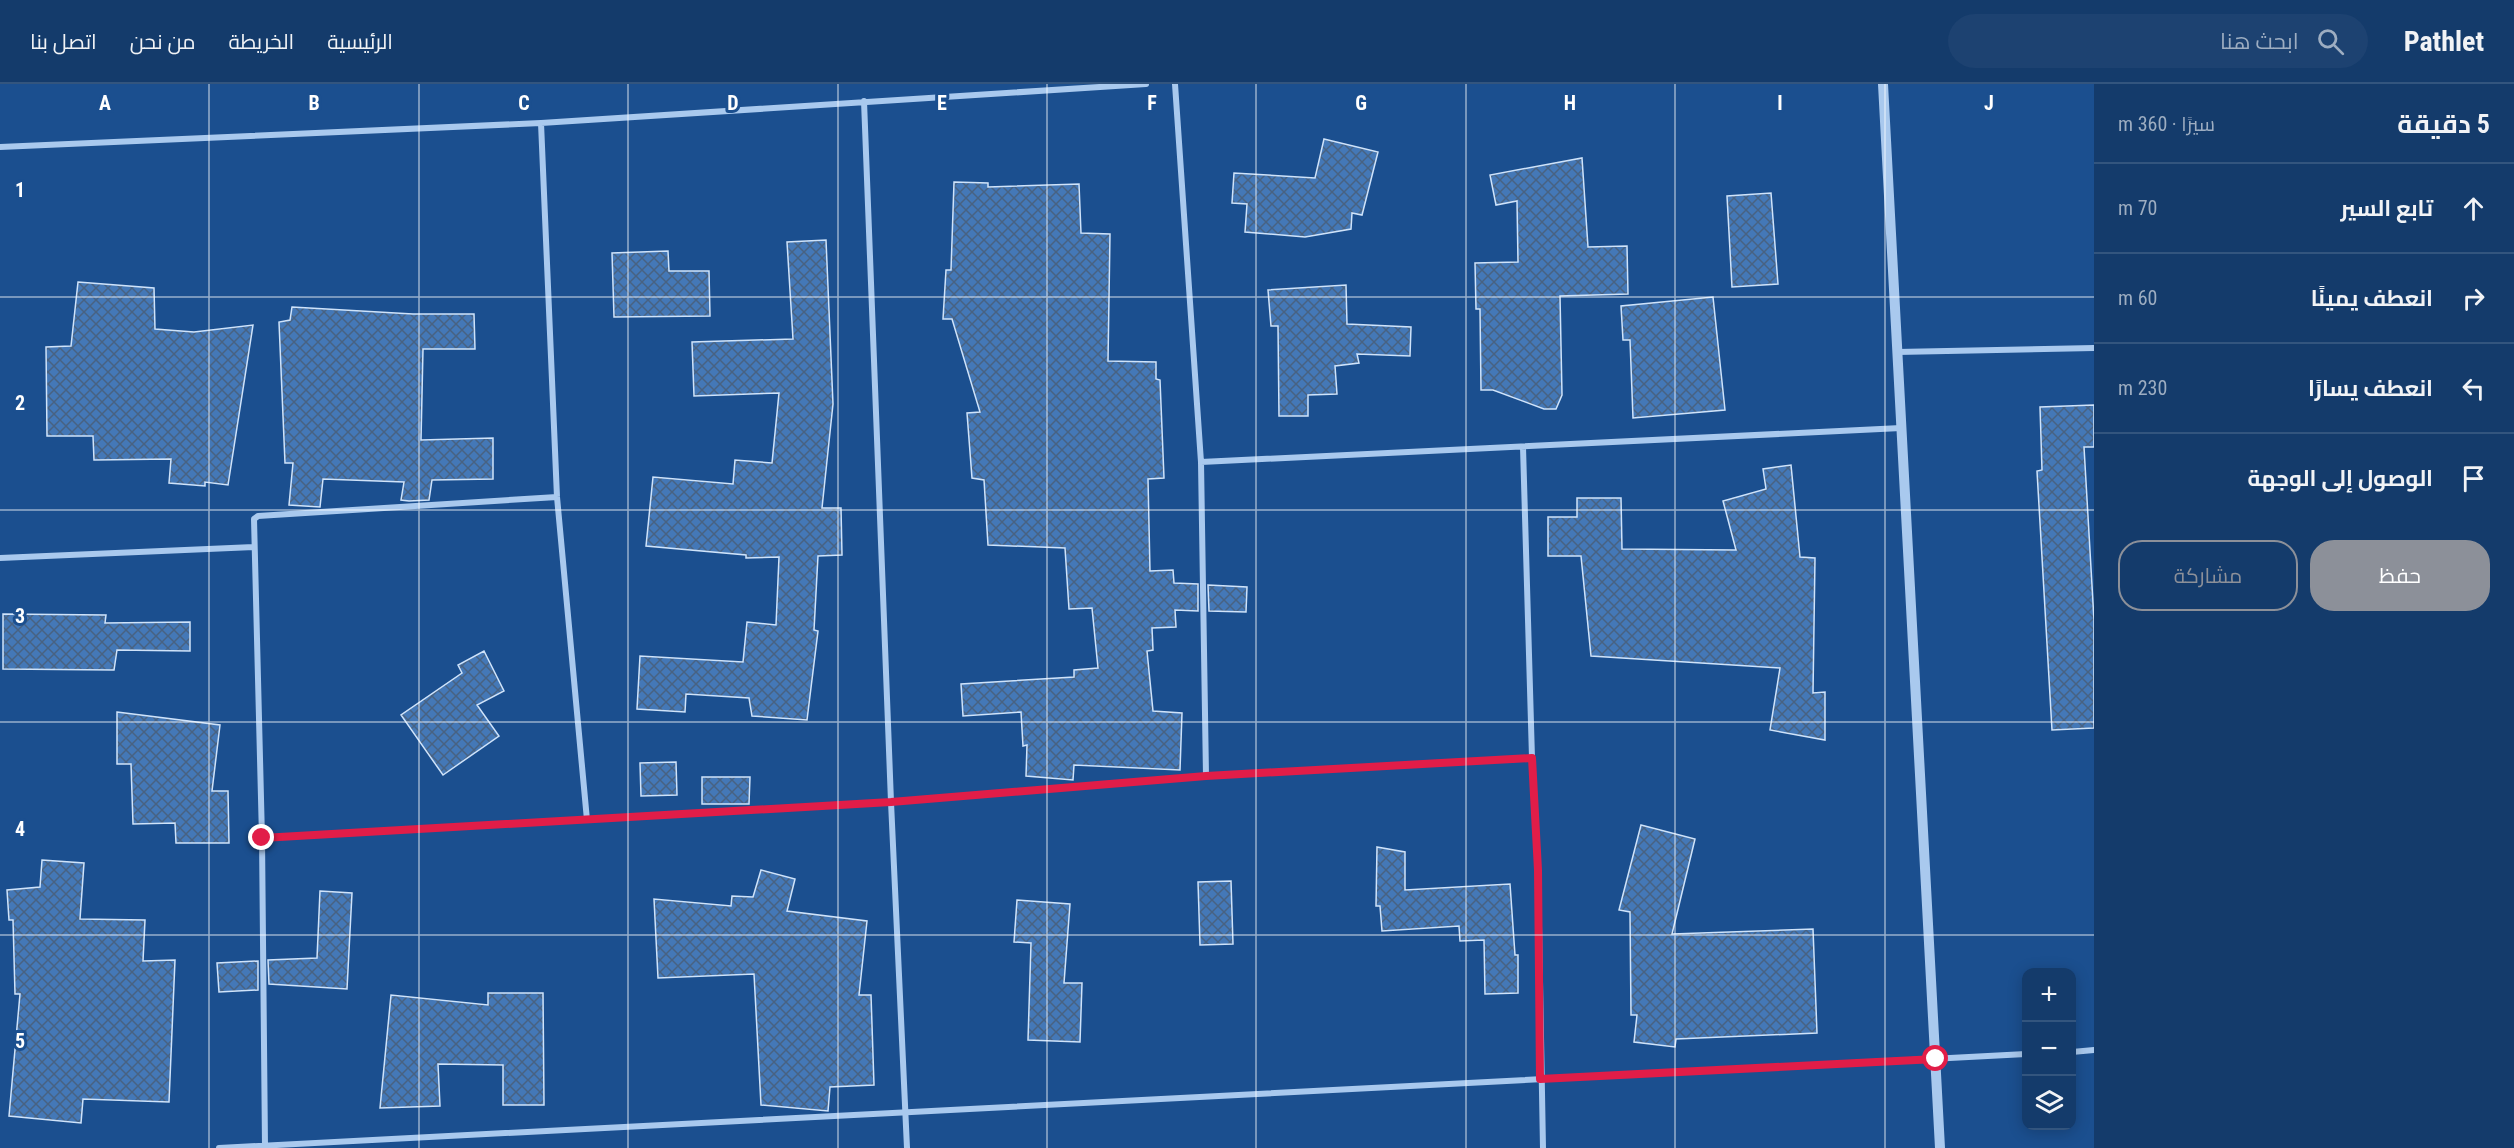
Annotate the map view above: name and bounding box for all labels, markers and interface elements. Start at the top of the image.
search box [1948,14,2368,68]
icon: search [2314,25,2347,58]
text: Pathlet [2404,25,2484,58]
text: ابحث هنا [2220,29,2299,54]
text: اتصل بنا [30,30,97,54]
text: من نحن [130,30,196,54]
text: الخريطة [229,30,294,54]
text: الرئيسية [327,30,393,54]
text: A [99,91,111,115]
text: B [308,91,320,115]
text: C [518,91,530,115]
text: D [727,91,739,115]
text: E [937,91,947,115]
text: F [1147,91,1157,115]
text: G [1355,91,1367,115]
text: H [1564,91,1576,115]
text: I [1777,91,1783,115]
text: J [1984,91,1994,115]
text: 5 دقيقة [2397,109,2490,139]
text: سيرًا · 360 m [2118,112,2215,136]
text: 1 [15,178,25,202]
icon: ahead [2457,192,2490,225]
text: 70 m [2118,196,2157,220]
text: تابع السير [2340,196,2433,221]
icon: right [2457,282,2490,315]
text: 60 m [2118,286,2157,310]
text: انعطف يمينًا [2311,286,2433,311]
icon: left [2457,372,2490,405]
text: 230 m [2118,376,2167,400]
text: انعطف يسارًا [2308,376,2433,401]
text: 2 [15,391,25,415]
icon: arrive [2457,462,2490,495]
text: الوصول إلى الوجهة [2248,466,2433,491]
button: مشاركة [2118,540,2298,611]
button: حفظ [2310,540,2490,611]
text: 3 [15,604,25,628]
text: 4 [15,817,25,841]
route end [248,824,274,850]
map controls [2022,968,2076,1130]
button: + [2022,968,2076,1022]
button: − [2022,1022,2076,1076]
text: 5 [15,1029,25,1053]
route start [1922,1045,1948,1071]
button: layers [2022,1076,2076,1130]

